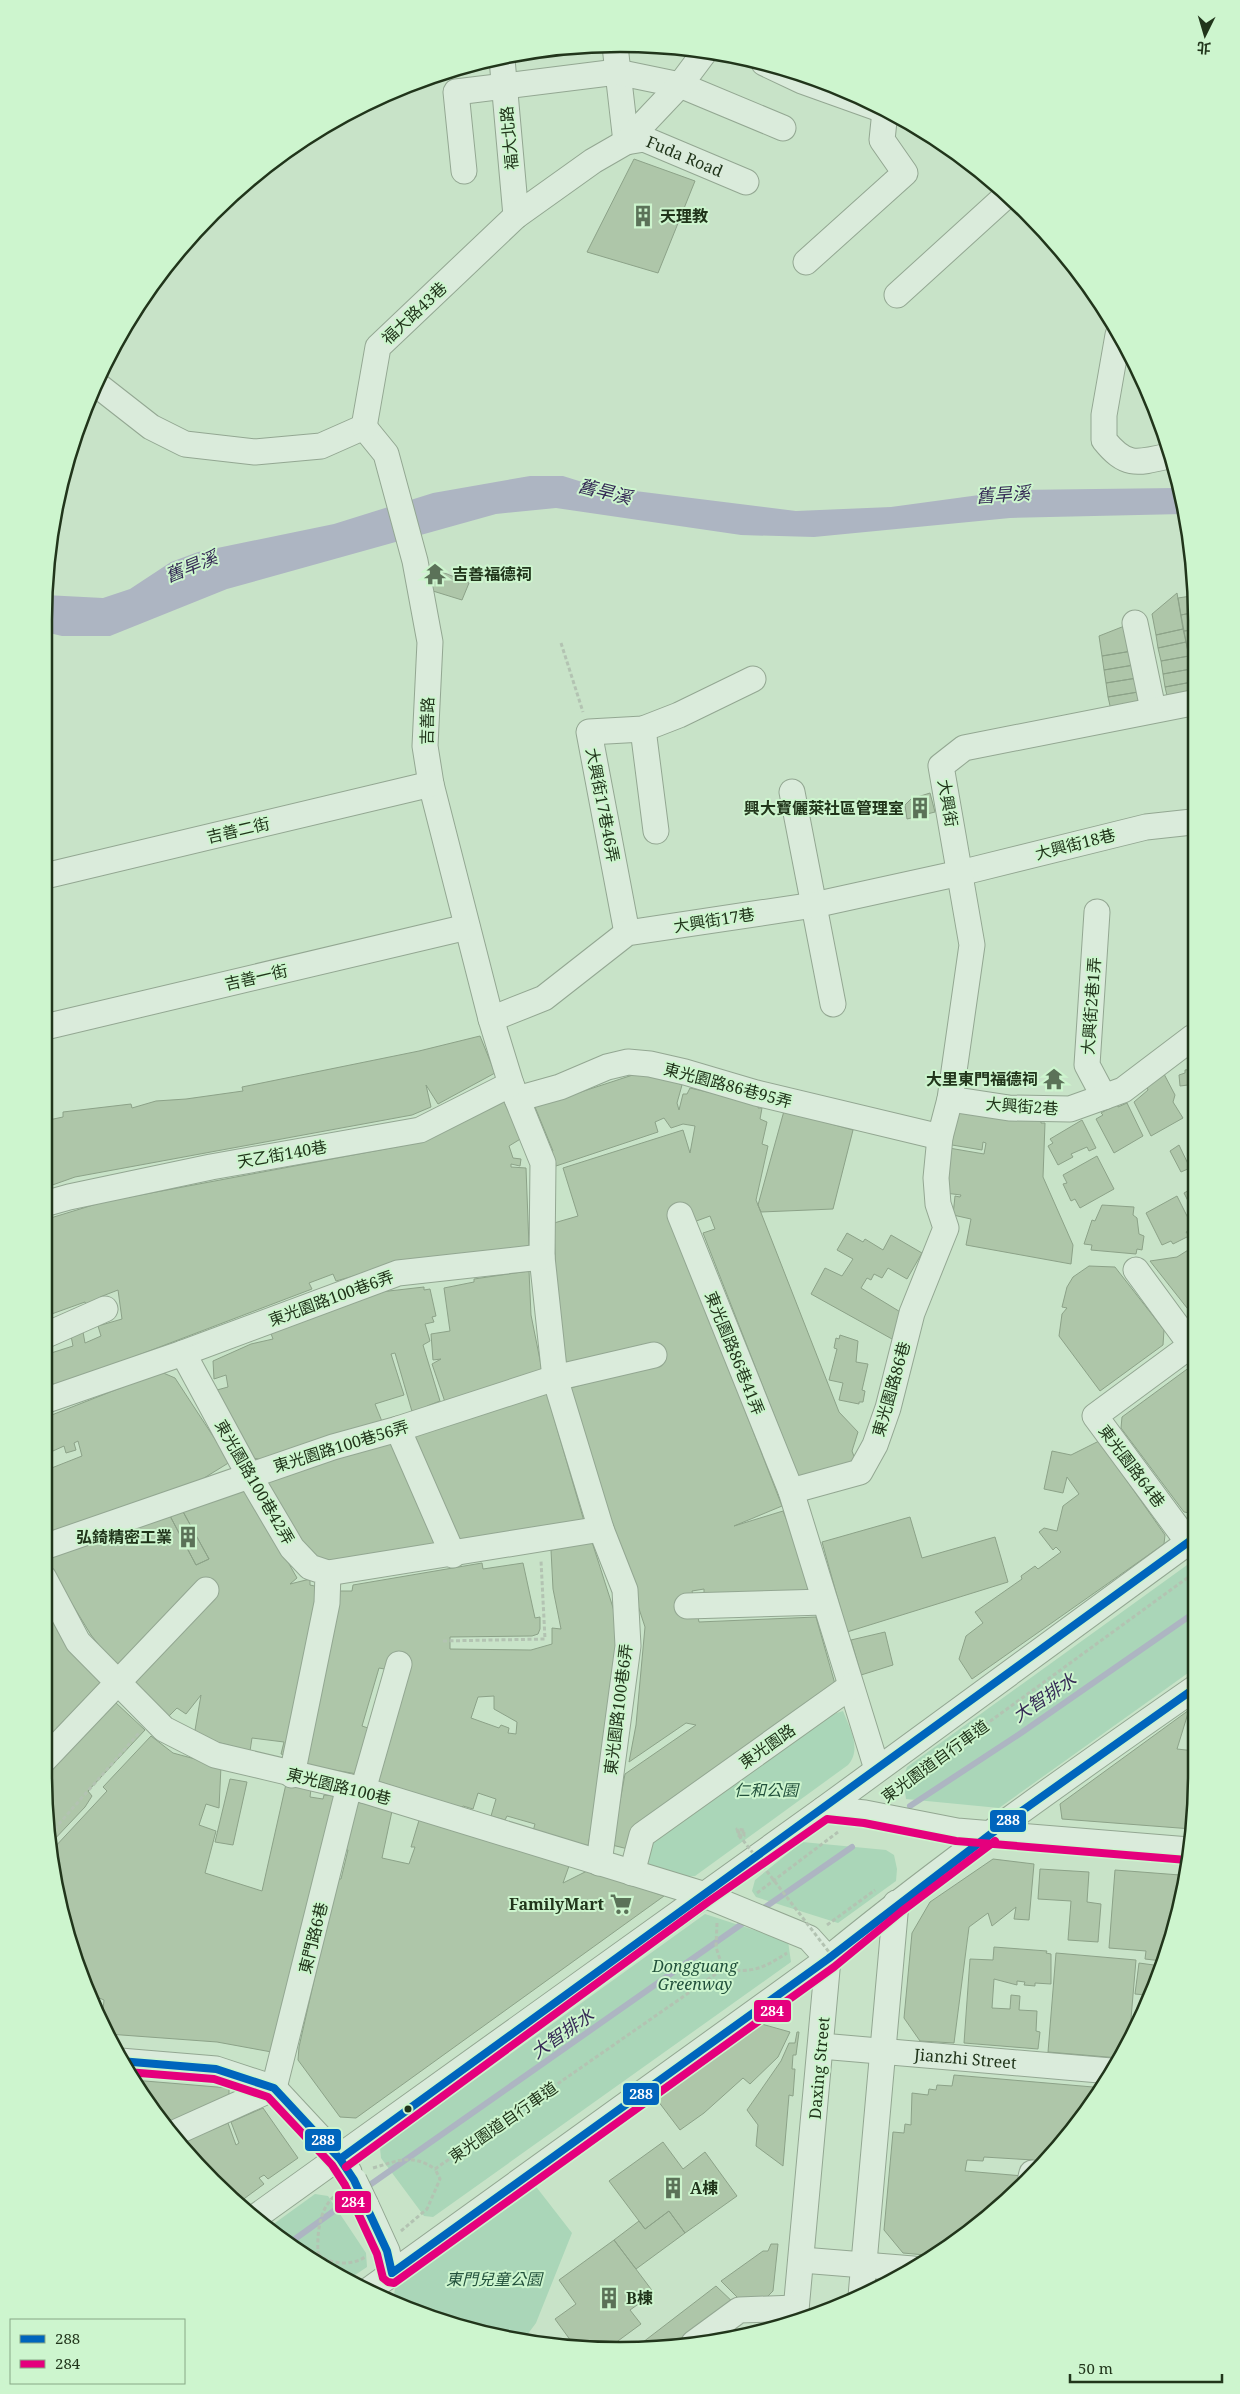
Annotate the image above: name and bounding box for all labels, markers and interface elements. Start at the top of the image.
north arrow [1180,10,1230,60]
text: 北 [1196,38,1212,59]
street label: 福大北路 [495,105,523,171]
street label: Fuda Road [643,130,727,182]
building icon: 天理教 [630,203,656,229]
place label: 天理教 [660,205,708,227]
street label: 福大路43巷 [377,277,451,349]
water label: 舊旱溪 [576,473,637,510]
water label: 舊旱溪 [975,480,1034,508]
water label: 舊旱溪 [161,544,223,587]
temple icon: 吉善福德祠 [422,561,448,587]
place label: 吉善福德祠 [452,563,532,585]
street label: 吉善路 [416,697,438,745]
street label: 大興街17巷46弄 [581,746,625,864]
street label: 大興街 [933,777,963,829]
building icon: 興大寶儷萊社區管理室 [907,795,933,821]
place label: 興大寶儷萊社區管理室 [744,797,904,819]
street label: 吉善二街 [204,812,272,848]
street label: 大興街18巷 [1033,823,1117,865]
street label: 大興街17巷 [672,903,756,937]
street label: 大興街2巷1弄 [1077,956,1105,1056]
street label: 吉善一街 [222,959,290,995]
street label: 東光園路86巷95弄 [662,1057,794,1113]
temple icon: 大里東門福德祠 [1041,1066,1067,1092]
place label: 大里東門福德祠 [926,1068,1038,1090]
street label: 大興街2巷 [985,1092,1059,1120]
street label: 天乙街140巷 [235,1135,329,1173]
street label: 東光園路100巷6弄 [265,1265,397,1331]
street label: 東光園路86巷41弄 [700,1288,770,1418]
street label: 東光園路86巷 [867,1339,915,1439]
street label: 東光園路100巷56弄 [270,1415,412,1477]
street label: 東光園路100巷42弄 [210,1416,300,1548]
street label: 東光園路64巷 [1094,1420,1170,1512]
building icon: 弘錡精密工業 [175,1524,201,1550]
place label: 弘錡精密工業 [76,1526,172,1548]
street label: 東光園路100巷6弄 [599,1642,637,1776]
water label: 大智排水 [1007,1666,1081,1727]
street label: 東光園道自行車道 [877,1714,993,1808]
street label: 東光園路 [734,1719,800,1773]
street label: 東光園路100巷 [285,1762,393,1810]
park label: 仁和公園 [734,1779,800,1801]
line badge: 288 [989,1809,1027,1833]
text: 288 [996,1810,1020,1829]
supermarket icon: FamilyMart [608,1891,634,1917]
place label: FamilyMart [509,1893,605,1915]
street label: 東門路6巷 [294,1900,332,1976]
park label: Dongguang Greenway [651,1955,739,1995]
line badge: 284 [753,1999,792,2023]
text: 284 [760,2001,784,2020]
water label: 大智排水 [526,2002,599,2063]
street label: Daxing Street [804,2016,834,2120]
street label: Jianzhi Street [912,2043,1018,2074]
street label: 東光園道自行車道 [444,2076,562,2168]
line badge: 288 [622,2082,660,2106]
text: 288 [629,2084,653,2103]
unlabelled marker [403,2104,413,2114]
line badge: 288 [304,2128,342,2152]
text: 288 [311,2130,335,2149]
building icon: A棟 [660,2175,686,2201]
place label: A棟 [690,2177,718,2199]
line badge: 284 [334,2190,372,2214]
text: 284 [341,2192,365,2211]
park label: 東門兒童公園 [446,2268,544,2290]
building icon: B棟 [596,2285,622,2311]
place label: B棟 [626,2287,653,2309]
legend [10,2319,185,2384]
text: 288 [55,2328,80,2348]
scale bar [1070,2352,1222,2384]
text: 284 [55,2353,81,2373]
text: 50 m [1078,2358,1113,2378]

